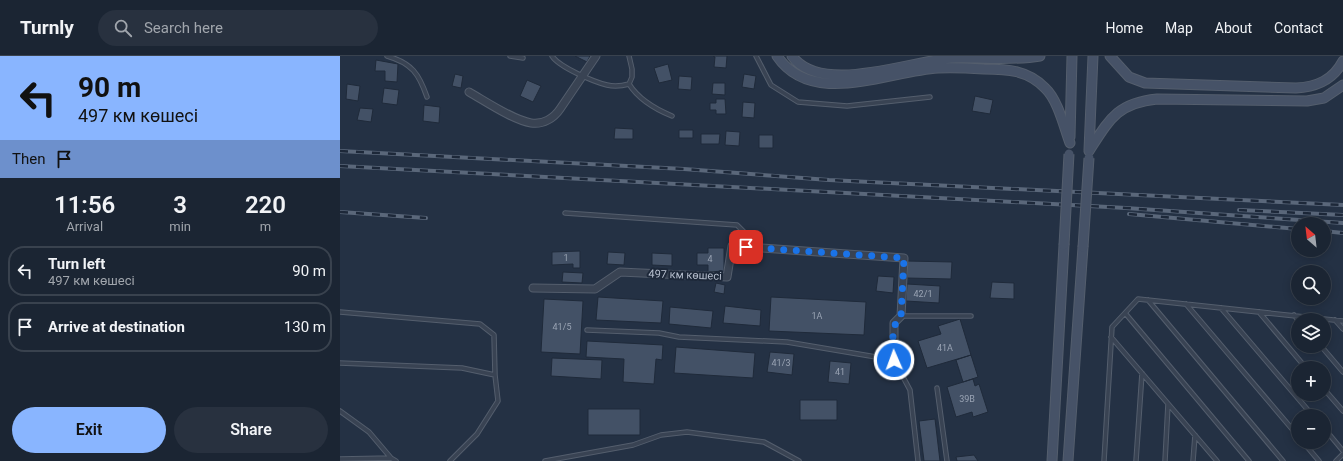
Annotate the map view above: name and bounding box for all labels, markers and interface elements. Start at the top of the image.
search box [98,10,378,46]
text: Turnly [20,16,74,39]
icon: search [112,17,134,39]
text: Search here [144,19,223,37]
text: Home [1105,20,1143,36]
text: Map [1165,20,1193,36]
text: About [1215,20,1252,36]
text: Contact [1274,20,1323,36]
text: 90 m [78,71,141,104]
icon: left [12,72,64,124]
text: 497 км көшесі [78,105,198,126]
icon: arrive [53,148,75,170]
text: Then [12,150,45,168]
text: 11:56 [54,191,115,219]
text: 3 [173,191,187,219]
text: 220 [245,191,286,219]
north arrow [1291,217,1331,257]
map controls [1291,217,1331,449]
text: Arrival [66,219,103,234]
text: min [169,219,191,234]
text: m [260,219,271,234]
pin [729,230,763,264]
icon: arrive [735,236,757,258]
house number: 1 [563,253,569,263]
house number: 4 [707,254,713,264]
text: Turn left [48,255,105,273]
icon: left [14,260,36,282]
text: 90 m [292,262,326,280]
button: search [1291,265,1331,305]
street label: 497 км көшесі [648,267,722,283]
text: 497 км көшесі [48,273,135,288]
house number: 42/1 [914,289,932,299]
house number: 1А [812,311,823,321]
button: layers [1291,313,1331,353]
icon: arrive [14,316,36,338]
text: Arrive at destination [48,318,185,336]
text: 130 m [284,318,326,336]
house number: 41/5 [553,322,571,332]
position arrow [873,339,915,381]
house number: 41А [937,343,953,353]
house number: 41/3 [772,358,790,368]
button: + [1291,361,1331,401]
house number: 41 [835,367,845,377]
house number: 39В [959,394,975,404]
button: Exit [12,407,166,453]
button: Share [174,407,328,453]
button: − [1291,409,1331,449]

